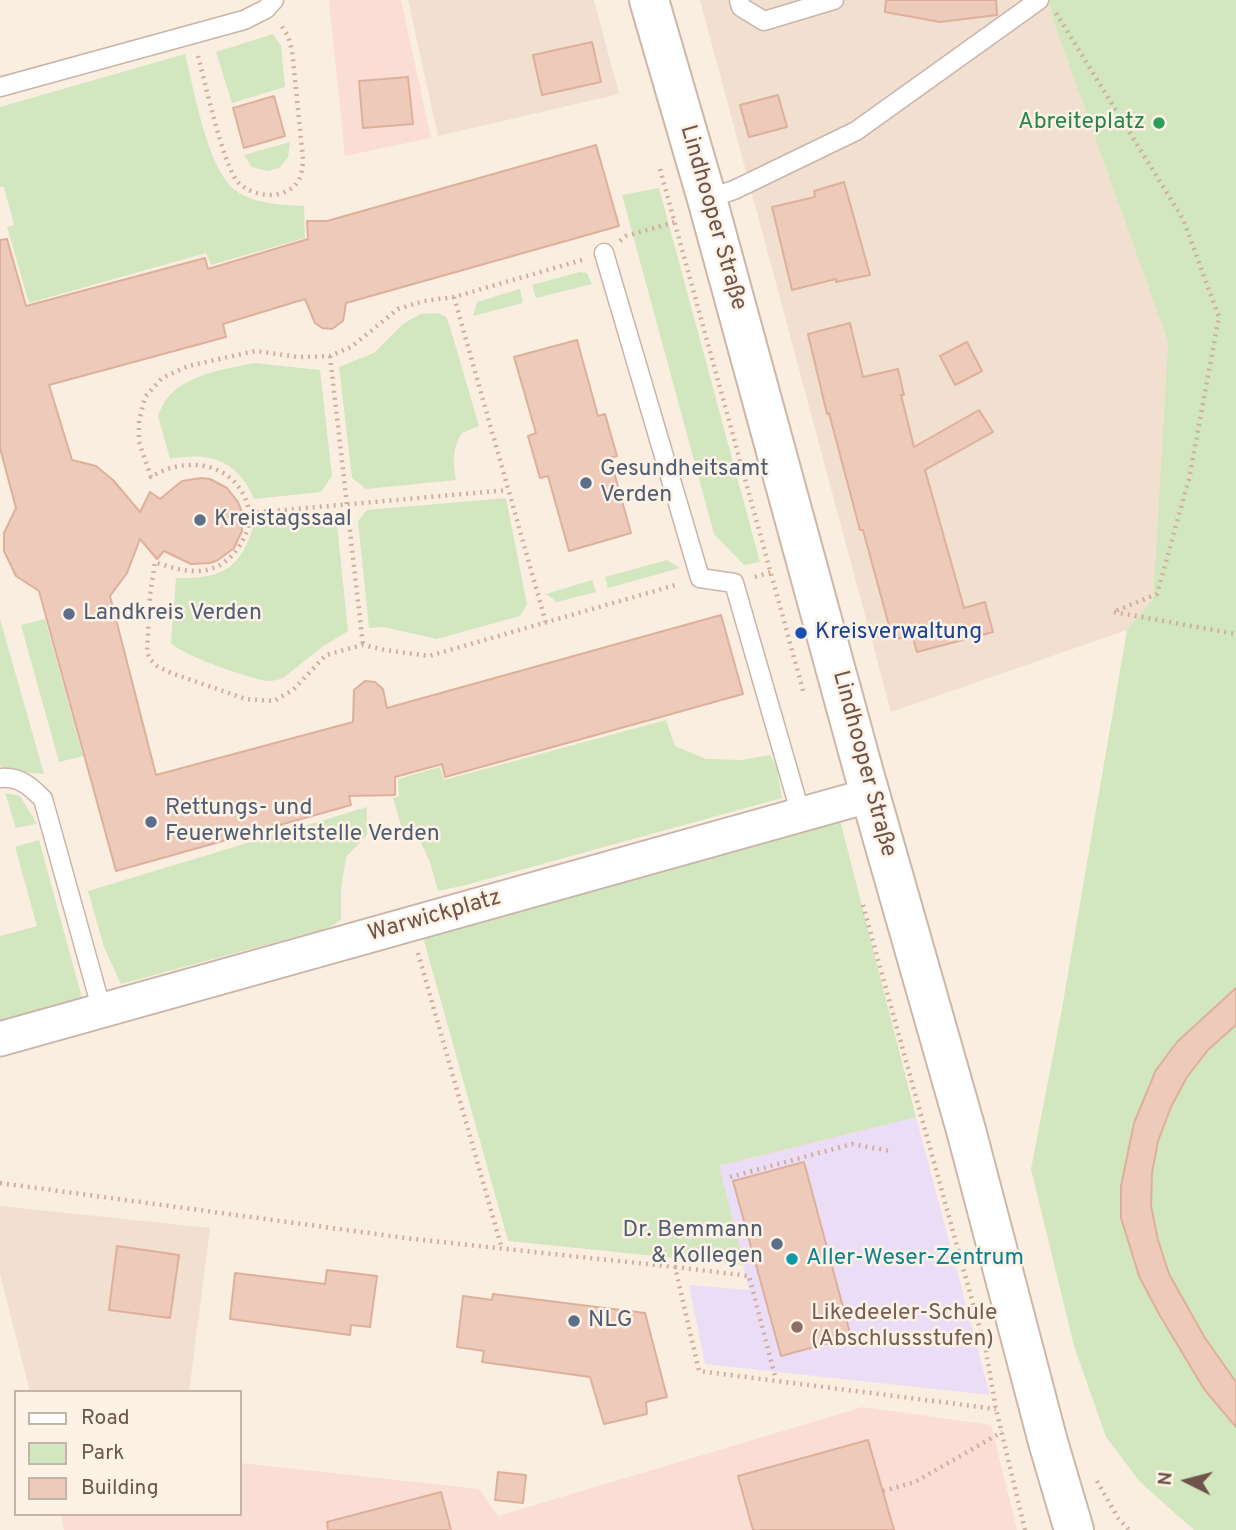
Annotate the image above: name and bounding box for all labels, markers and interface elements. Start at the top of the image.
place label: Abreiteplatz [1018,109,1145,137]
marker: Abreiteplatz [1151,115,1167,131]
street label: Lindhooper Straße [672,122,752,314]
place label: Gesundheitsamt Verden [600,456,769,510]
marker: Gesundheitsamt Verden [578,475,594,491]
place label: Kreistagssaal [214,506,352,534]
marker: Kreistagssaal [192,512,208,528]
place label: Landkreis Verden [83,600,262,628]
marker: Landkreis Verden [61,606,77,622]
place label: Kreisverwaltung [815,619,982,647]
marker: Kreisverwaltung [793,625,809,641]
street label: Lindhooper Straße [825,668,901,860]
place label: Rettungs- und Feuerwehrleitstelle Verden [165,795,440,849]
marker: Rettungs- und Feuerwehrleitstelle Verden [143,814,159,830]
street label: Warwickplatz [365,885,505,949]
place label: Dr. Bemmann & Kollegen [623,1217,763,1271]
marker: Dr. Bemmann & Kollegen [769,1236,785,1252]
place label: Aller-Weser-Zentrum [806,1245,1024,1273]
marker: Aller-Weser-Zentrum [784,1251,800,1267]
place label: Likedeeler-Schule (Abschlussstufen) [811,1300,997,1354]
place label: NLG [588,1307,633,1335]
marker: NLG [566,1313,582,1329]
marker: Likedeeler-Schule (Abschlussstufen) [789,1319,805,1335]
legend [14,1390,242,1516]
text: Road [81,1405,130,1432]
text: Park [81,1440,124,1467]
north arrow [1152,1446,1222,1516]
text: N [1153,1471,1179,1487]
text: Building [81,1475,159,1502]

